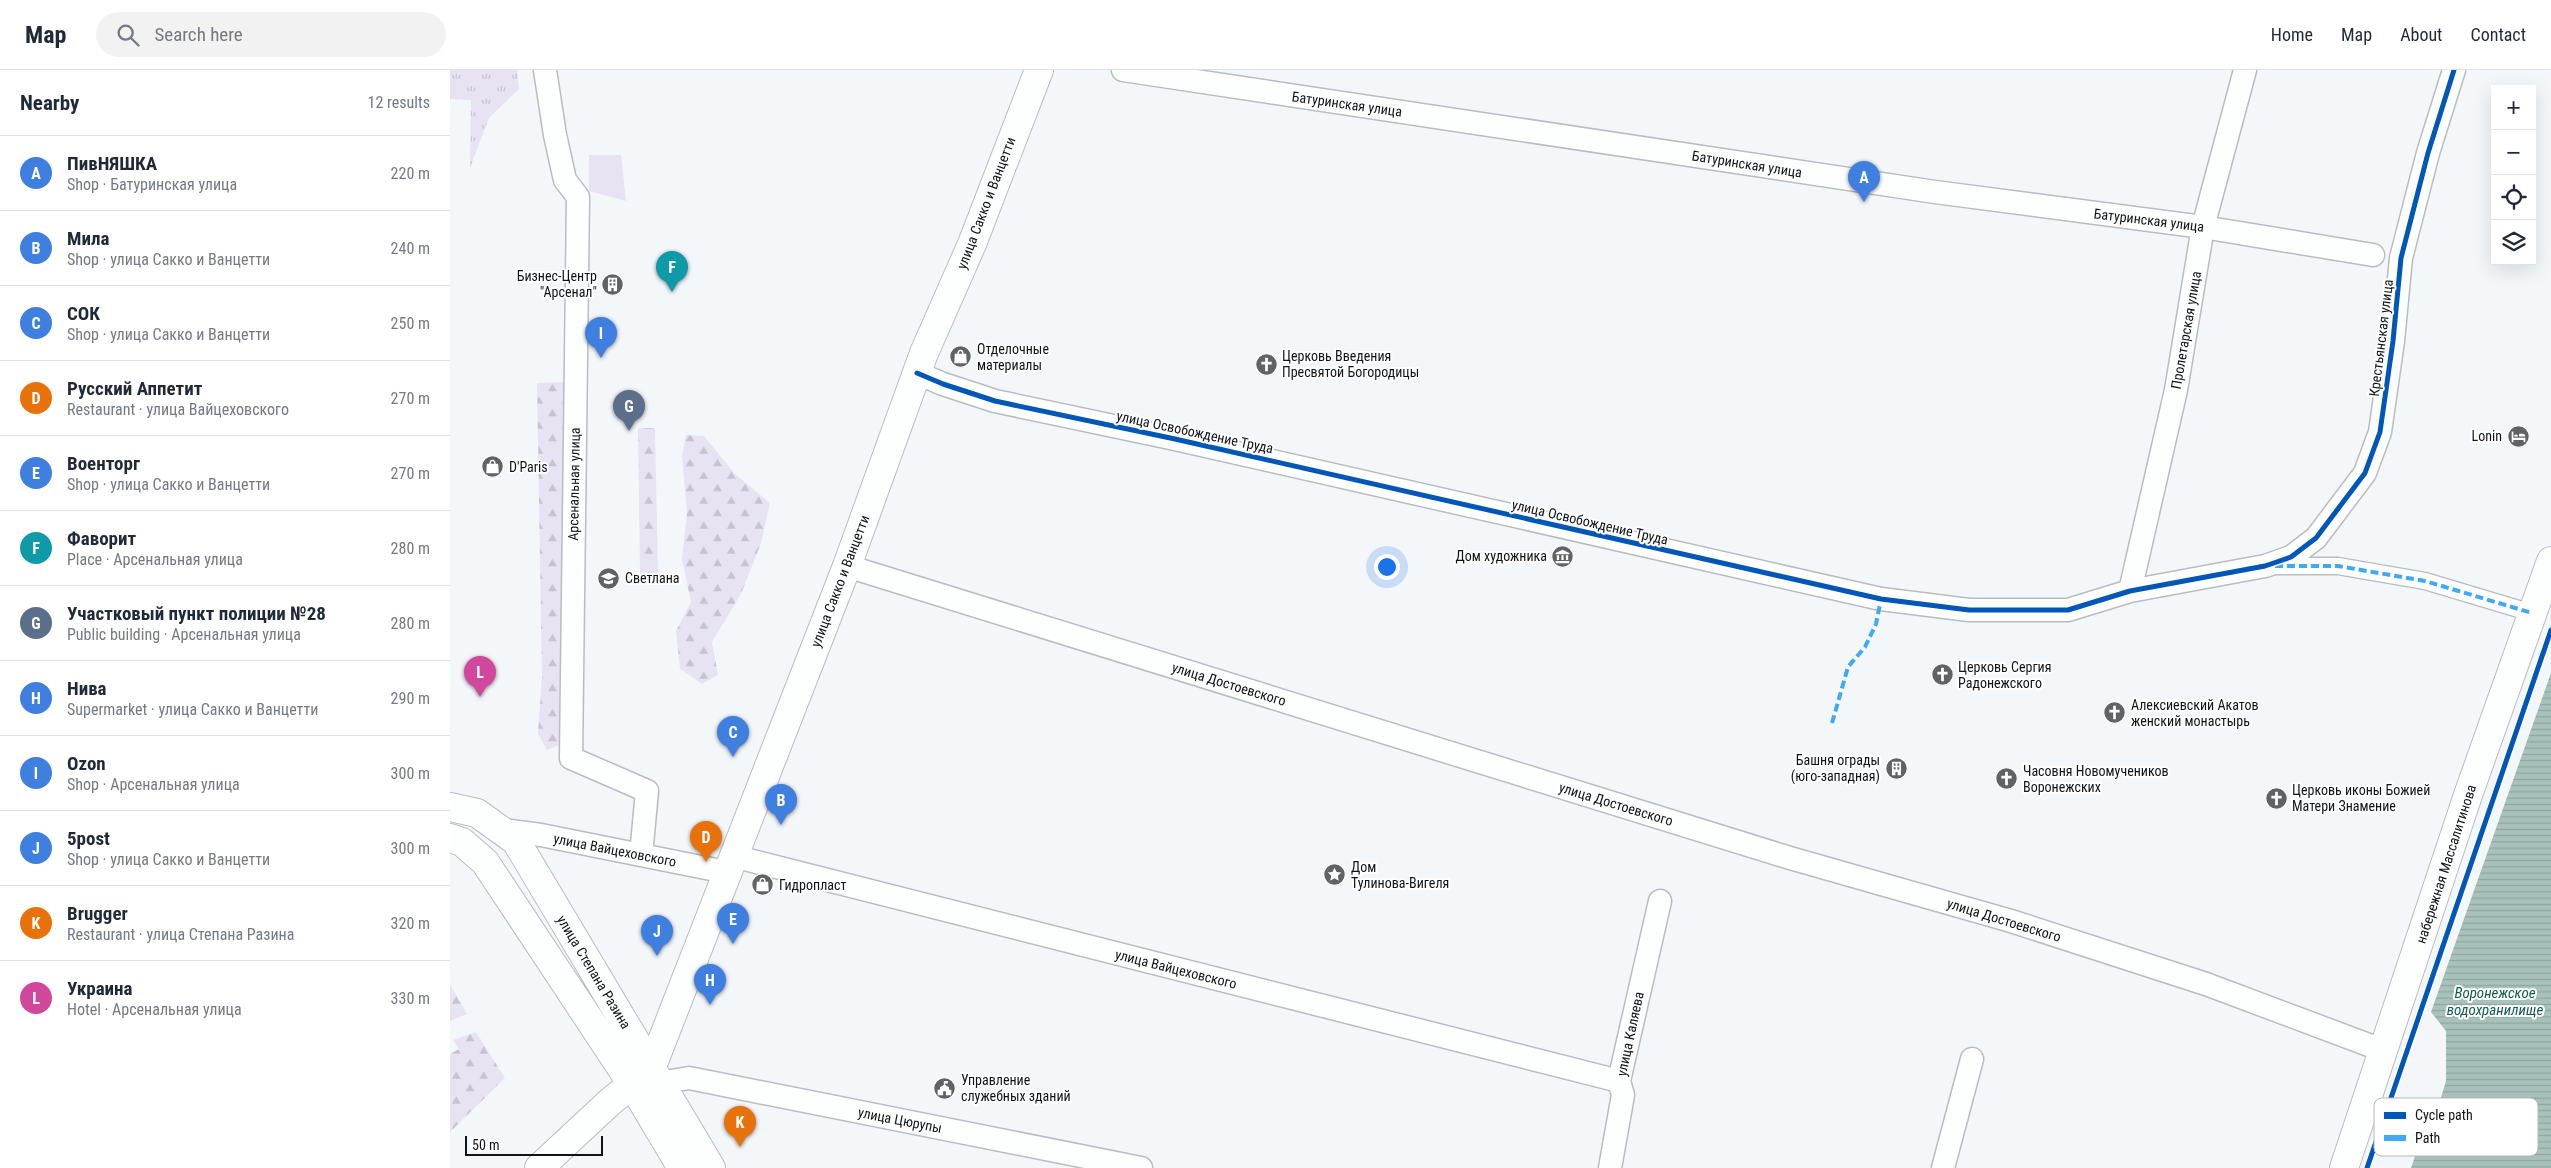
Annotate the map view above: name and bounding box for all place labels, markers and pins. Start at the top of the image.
pin: A [1848,161,1880,202]
pin: F [656,251,688,292]
place label: Бизнес-Центр "Арсенал" [517,268,597,300]
building icon: Бизнес-Центр "Арсенал" [601,272,625,296]
pin: I [585,317,617,358]
place label: Отделочные материалы [977,341,1049,373]
shop icon: Отделочные материалы [949,345,973,369]
place label: Церковь Введения Пресвятой Богородицы [1282,348,1419,380]
church icon: Церковь Введения Пресвятой Богородицы [1254,352,1278,376]
pin: G [613,390,645,431]
hotel icon: Lonin [2506,424,2530,448]
place label: Lonin [2472,428,2502,444]
shop icon: D'Paris [481,455,505,479]
place label: D'Paris [509,459,548,475]
museum icon: Дом художника [1551,544,1575,568]
place label: Дом художника [1456,548,1547,564]
school or university icon: Светлана [597,566,621,590]
place label: Светлана [625,570,680,586]
pin: L [464,656,496,697]
place label: Церковь Сергия Радонежского [1958,659,2051,691]
church icon: Церковь Сергия Радонежского [1930,663,1954,687]
place label: Алексиевский Акатов женский монастырь [2131,697,2259,729]
church icon: Алексиевский Акатов женский монастырь [2103,701,2127,725]
pin: C [717,716,749,757]
place label: Башня ограды (юго-западная) [1791,752,1880,785]
building icon: Башня ограды (юго-западная) [1884,756,1908,780]
place label: Часовня Новомучеников Воронежских [2023,763,2169,795]
church icon: Часовня Новомучеников Воронежских [1995,767,2019,791]
place label: Церковь иконы Божией Матери Знамение [2292,782,2430,814]
pin: B [765,784,797,825]
church icon: Церковь иконы Божией Матери Знамение [2264,786,2288,810]
pin: D [690,821,722,862]
place label: Дом Тулинова-Вигеля [1351,859,1449,891]
place icon: Дом Тулинова-Вигеля [1323,863,1347,887]
shop icon: Гидропласт [751,873,775,897]
place label: Гидропласт [779,877,846,893]
pin: E [717,903,749,944]
pin: J [641,915,673,956]
pin: H [694,964,726,1005]
place label: Управление служебных зданий [961,1072,1071,1104]
public building icon: Управление служебных зданий [933,1076,957,1100]
pin: K [724,1106,756,1147]

